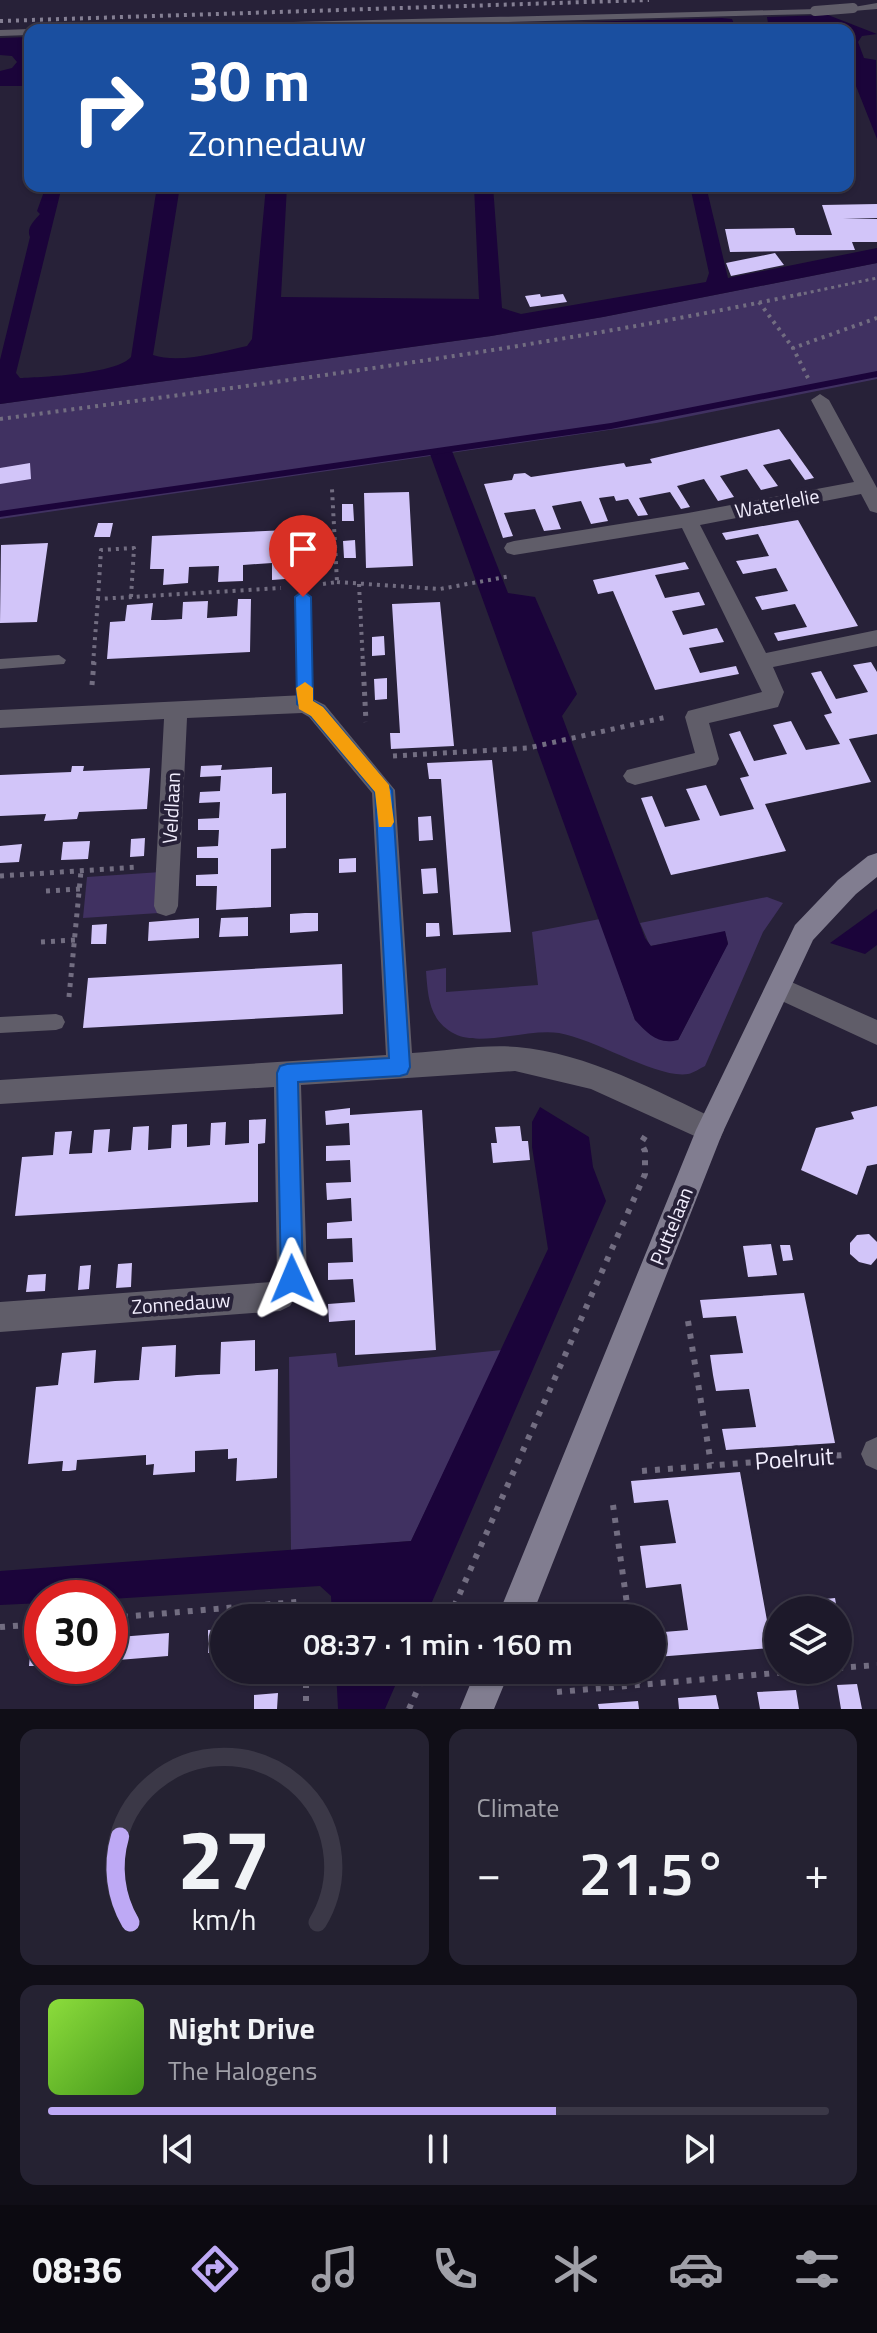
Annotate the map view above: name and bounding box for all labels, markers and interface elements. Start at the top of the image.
text: 30 m [188,38,310,123]
icon: right [56,56,160,160]
text: Zonnedauw [188,115,366,170]
street label: Waterlelie [732,480,822,526]
pin [269,515,337,597]
icon: arrive [281,527,325,571]
street label: Veldlaan [154,771,188,845]
street label: Puttelaan [641,1182,701,1270]
position arrow [250,1237,334,1321]
street label: Zonnedauw [130,1284,232,1322]
street label: Poelruit [753,1437,835,1479]
speed limit sign: 30 [24,1580,128,1684]
map controls [764,1596,852,1684]
button: layers [764,1596,852,1684]
text: 08:37 · 1 min · 160 m [303,1621,573,1667]
text: Climate [477,1788,559,1827]
text: 27 [178,1795,271,1921]
text: 21.5° [578,1827,727,1918]
text: − [477,1839,501,1906]
text: + [804,1839,829,1906]
text: km/h [192,1898,257,1941]
text: Night Drive [168,2005,315,2051]
text: The Halogens [168,2051,317,2090]
icon: previous [156,2127,200,2171]
icon: pause [416,2127,460,2171]
icon: next [677,2127,721,2171]
icon: directions [187,2241,243,2297]
icon: music [307,2241,363,2297]
icon: phone [427,2241,483,2297]
icon: climate [548,2241,604,2297]
icon: car [668,2241,724,2297]
icon: filters [789,2241,845,2297]
text: 08:36 [32,2242,122,2297]

